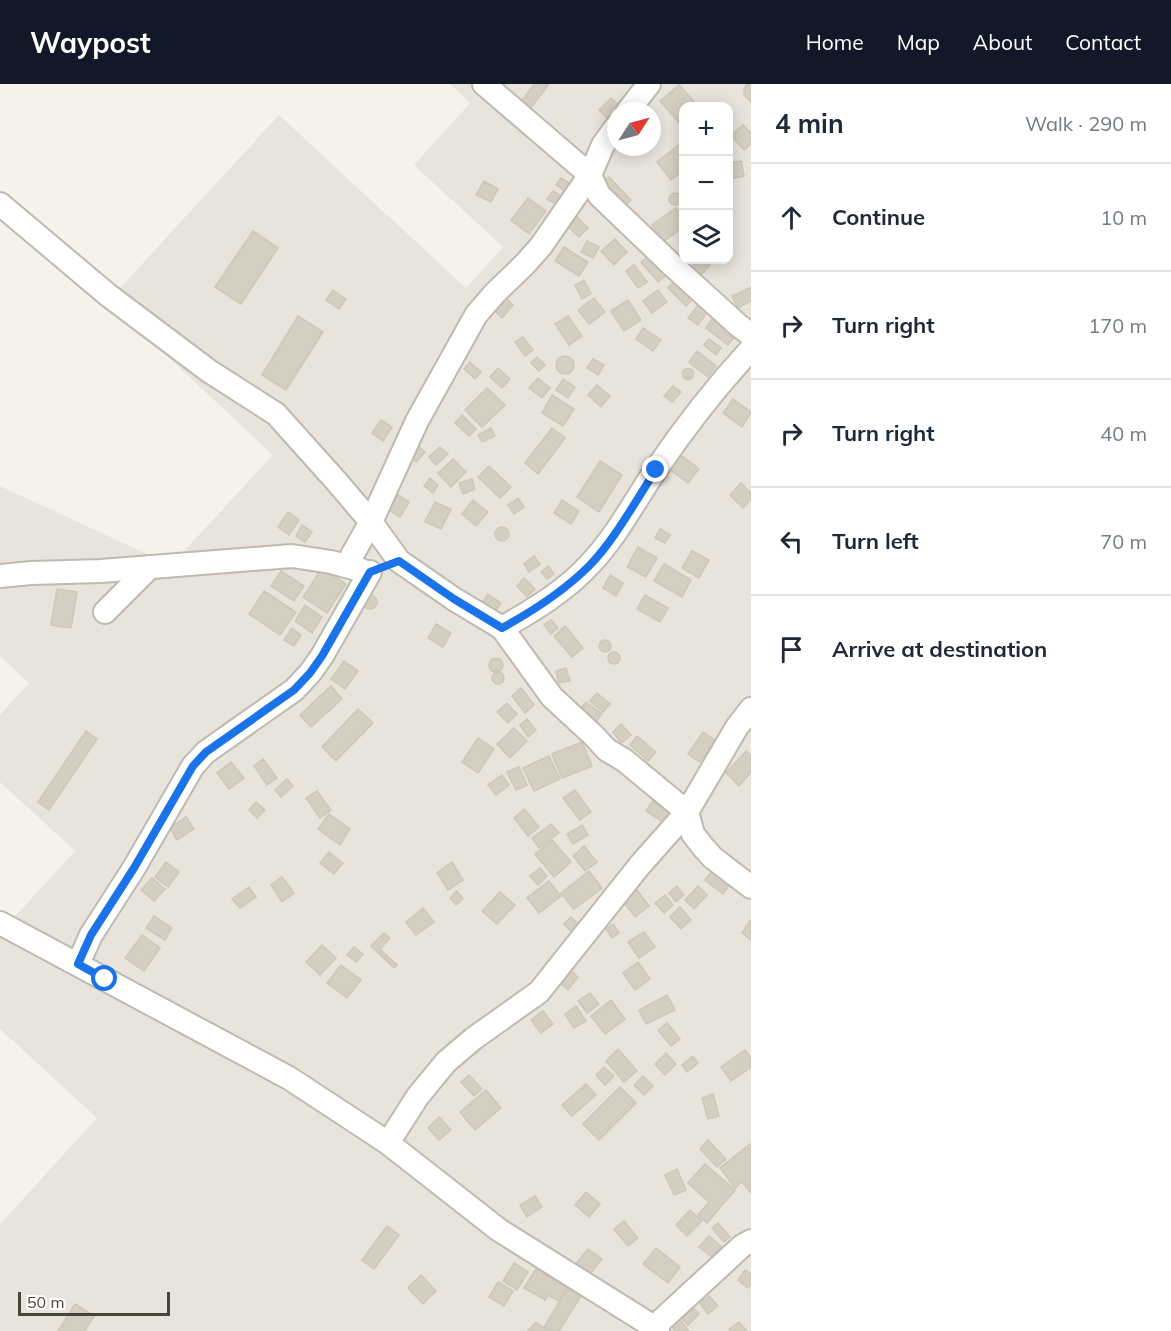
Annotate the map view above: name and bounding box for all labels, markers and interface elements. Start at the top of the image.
text: Waypost [30,25,151,60]
text: Home [806,29,864,55]
text: Map [897,29,940,55]
text: About [973,29,1032,55]
text: Contact [1065,29,1141,55]
north arrow [607,102,661,156]
map controls [679,102,733,264]
button: + [679,102,733,156]
text: 4 min [775,107,844,140]
text: Walk · 290 m [1025,111,1147,136]
button: − [679,156,733,210]
icon: ahead [775,201,808,234]
text: Continue [832,203,925,231]
text: 10 m [1100,205,1147,230]
button: layers [679,210,733,264]
icon: right [775,309,808,342]
text: Turn right [832,311,935,339]
text: 170 m [1088,313,1147,338]
icon: right [775,417,808,450]
text: Turn right [832,419,935,447]
text: 40 m [1100,421,1147,446]
route end [642,456,668,482]
icon: left [775,525,808,558]
text: Turn left [832,527,919,555]
text: 70 m [1100,529,1147,554]
icon: arrive [775,633,808,666]
text: Arrive at destination [832,635,1047,663]
route start [91,965,117,991]
scale bar [18,1289,170,1316]
text: 50 m [27,1292,64,1312]

